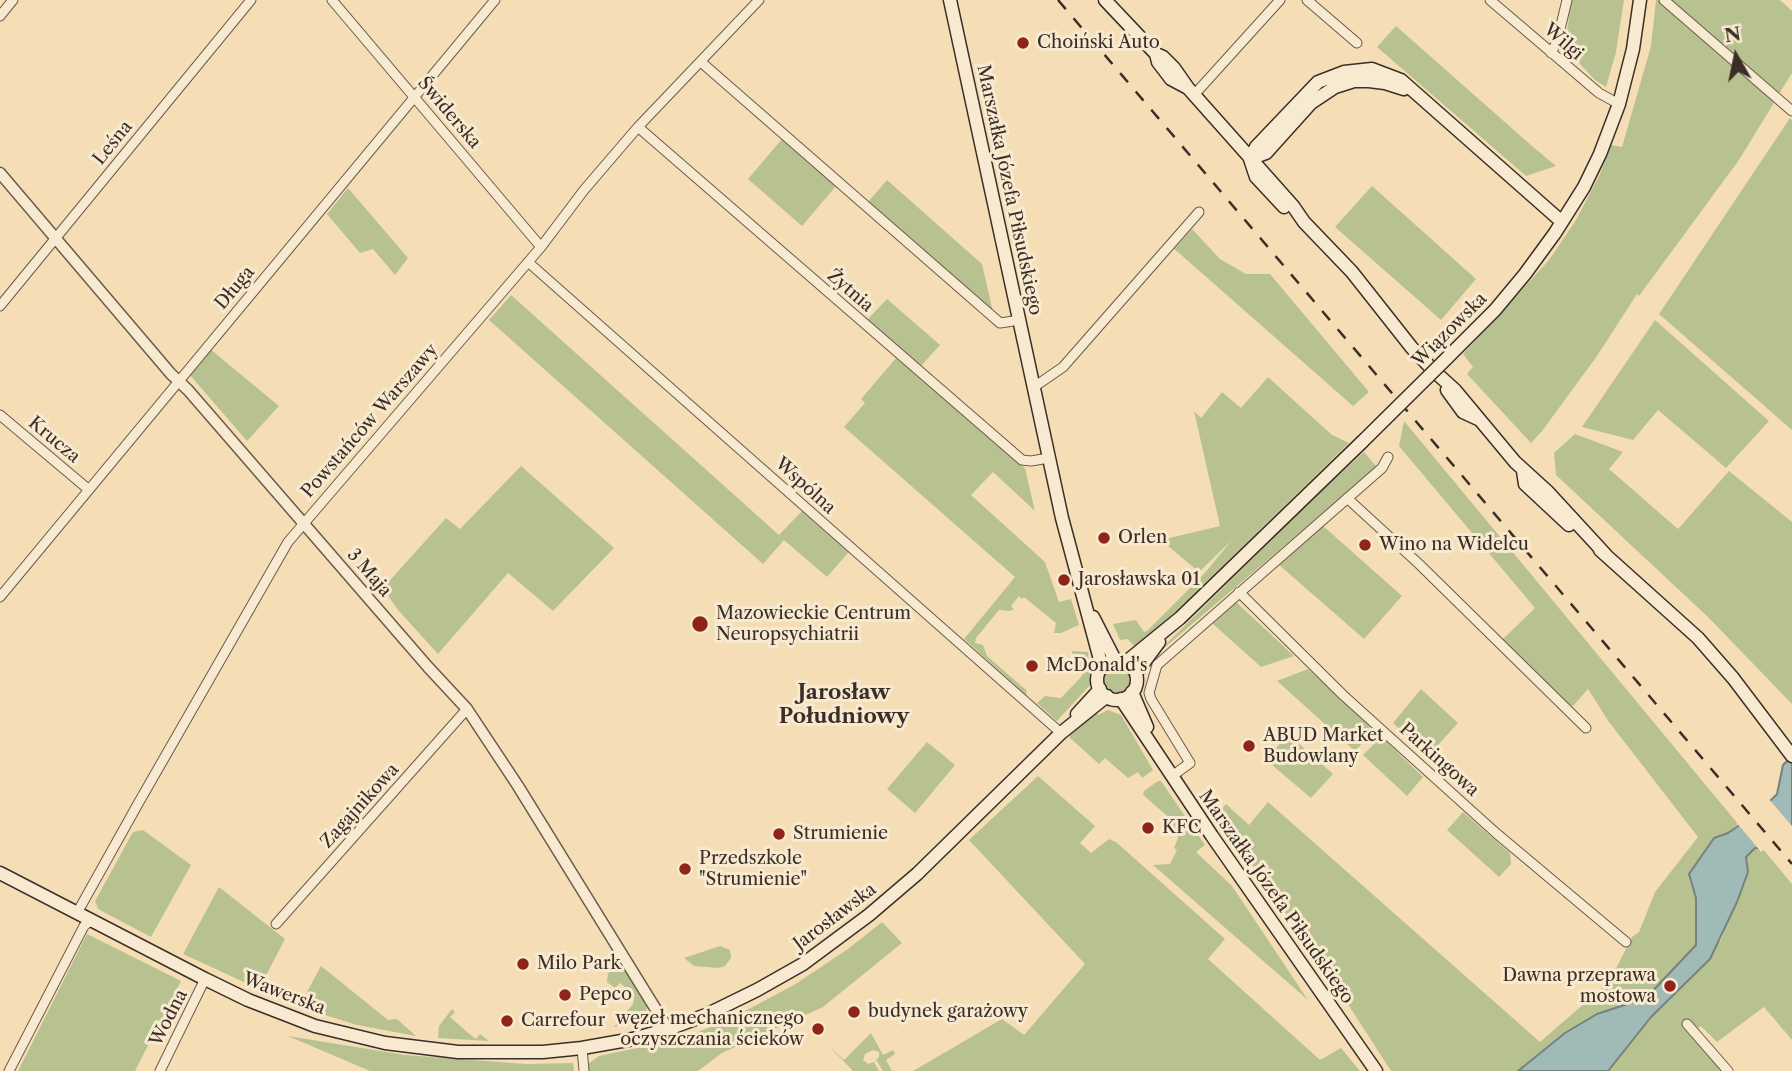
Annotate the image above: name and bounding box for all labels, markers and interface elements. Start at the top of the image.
street label: Wilgi [1539,19,1587,65]
north arrow [1701,21,1771,91]
text: N [1723,22,1743,47]
place label: Choiński Auto [1037,32,1160,54]
marker: Choiński Auto [1015,35,1031,51]
street label: Marszałka Józefa Piłsudskiego [972,63,1046,317]
street label: Świderska [413,73,485,153]
street label: Leśna [89,117,137,169]
street label: Długa [211,262,259,314]
street label: Żytnia [822,265,878,317]
street label: Wiązowska [1408,288,1492,372]
street label: Powstańców Warszawy [297,340,443,502]
street label: Krucza [24,412,84,468]
street label: Wspólna [770,453,840,519]
place label: Orlen [1118,527,1167,549]
marker: Orlen [1096,530,1112,546]
place label: Wino na Widelcu [1379,534,1529,556]
marker: Wino na Widelcu [1357,537,1373,553]
street label: 3 Maja [342,544,396,602]
place label: Jarosławska 01 [1078,569,1200,591]
marker: Jarosławska 01 [1056,572,1072,588]
place label: Mazowieckie Centrum Neuropsychiatrii [716,603,911,646]
marker: Mazowieckie Centrum Neuropsychiatrii [690,614,710,634]
place label: McDonald's [1046,655,1147,677]
marker: McDonald's [1024,658,1040,674]
district label: Jarosław Południowy [779,680,909,730]
street label: Parkingowa [1395,719,1483,801]
place label: ABUD Market Budowlany [1263,725,1383,768]
marker: ABUD Market Budowlany [1241,738,1257,754]
street label: Zagajnikowa [316,759,404,853]
street label: Marszałka Józefa Piłsudskiego [1194,786,1358,1008]
place label: KFC [1162,817,1202,839]
marker: KFC [1140,820,1156,836]
place label: Strumienie [793,823,888,845]
marker: Strumienie [771,826,787,842]
place label: Przedszkole "Strumienie" [699,848,807,890]
marker: Przedszkole "Strumienie" [677,861,693,877]
street label: Jarosławska [789,879,881,955]
place label: Milo Park [537,953,621,975]
marker: Milo Park [515,956,531,972]
place label: Dawna przeprawa mostowa [1502,965,1656,1007]
street label: Wawerska [240,968,328,1020]
marker: Dawna przeprawa mostowa [1662,978,1678,994]
place label: Pepco [579,984,632,1006]
street label: Wodna [146,986,192,1050]
marker: Pepco [557,987,573,1003]
place label: budynek garażowy [868,1001,1028,1023]
marker: budynek garażowy [846,1004,862,1020]
place label: węzeł mechanicznego oczyszczania ścieków [616,1008,804,1050]
place label: Carrefour [521,1010,605,1032]
marker: Carrefour [499,1013,515,1029]
marker: węzeł mechanicznego oczyszczania ścieków [810,1021,826,1037]

